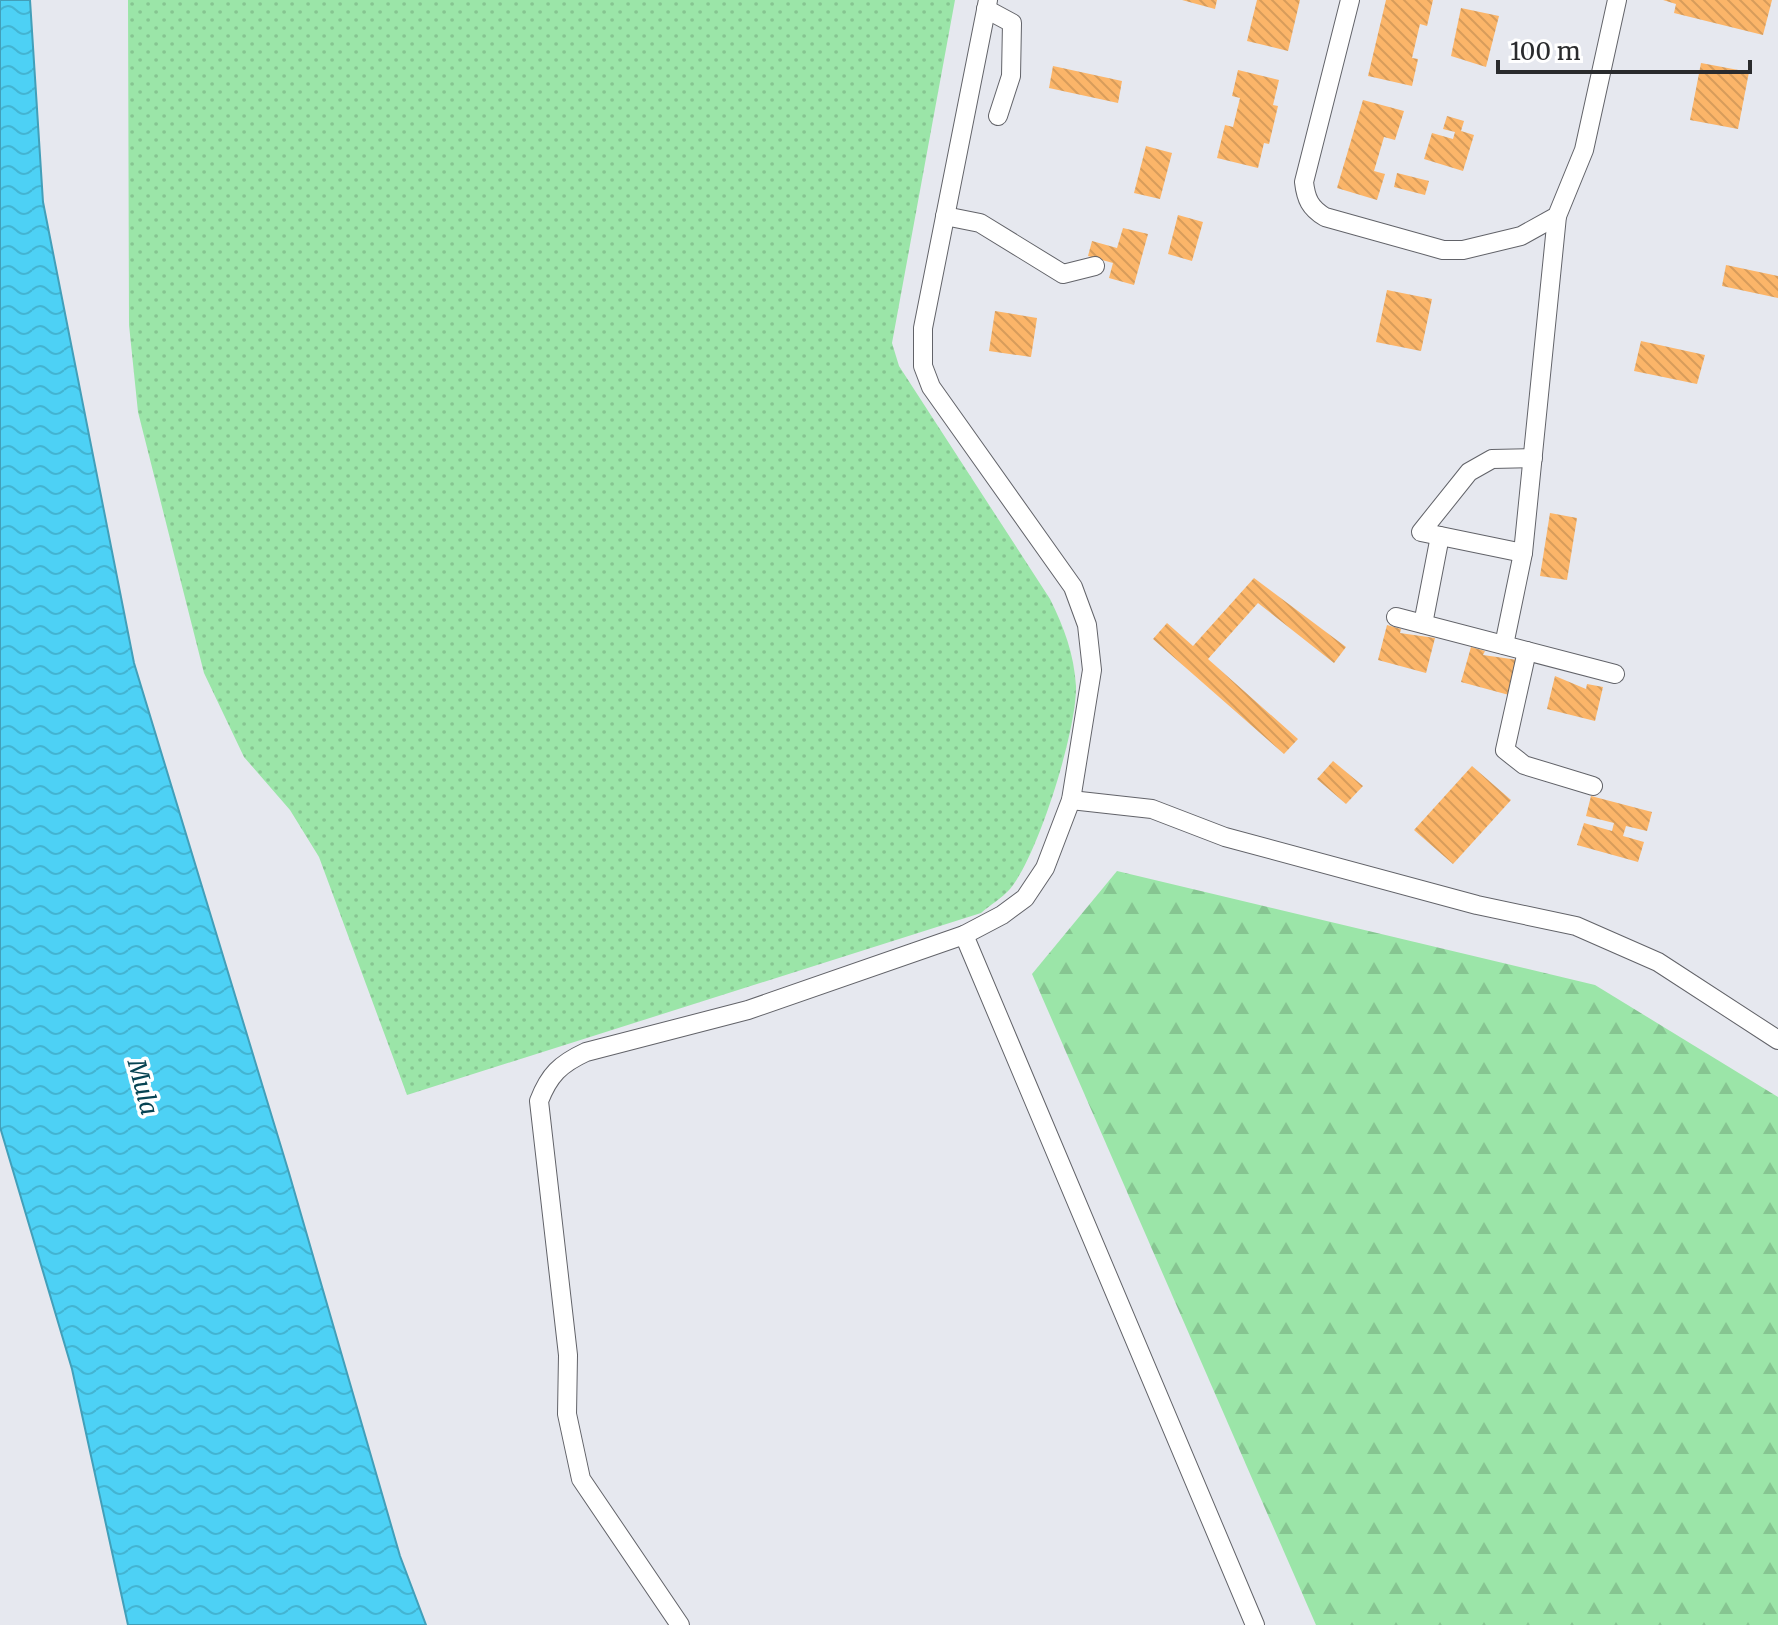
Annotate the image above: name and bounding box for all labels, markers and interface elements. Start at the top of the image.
scale bar [1498,24,1750,74]
text: 100 m [1510,36,1581,67]
water label: Mula [120,1055,165,1118]

